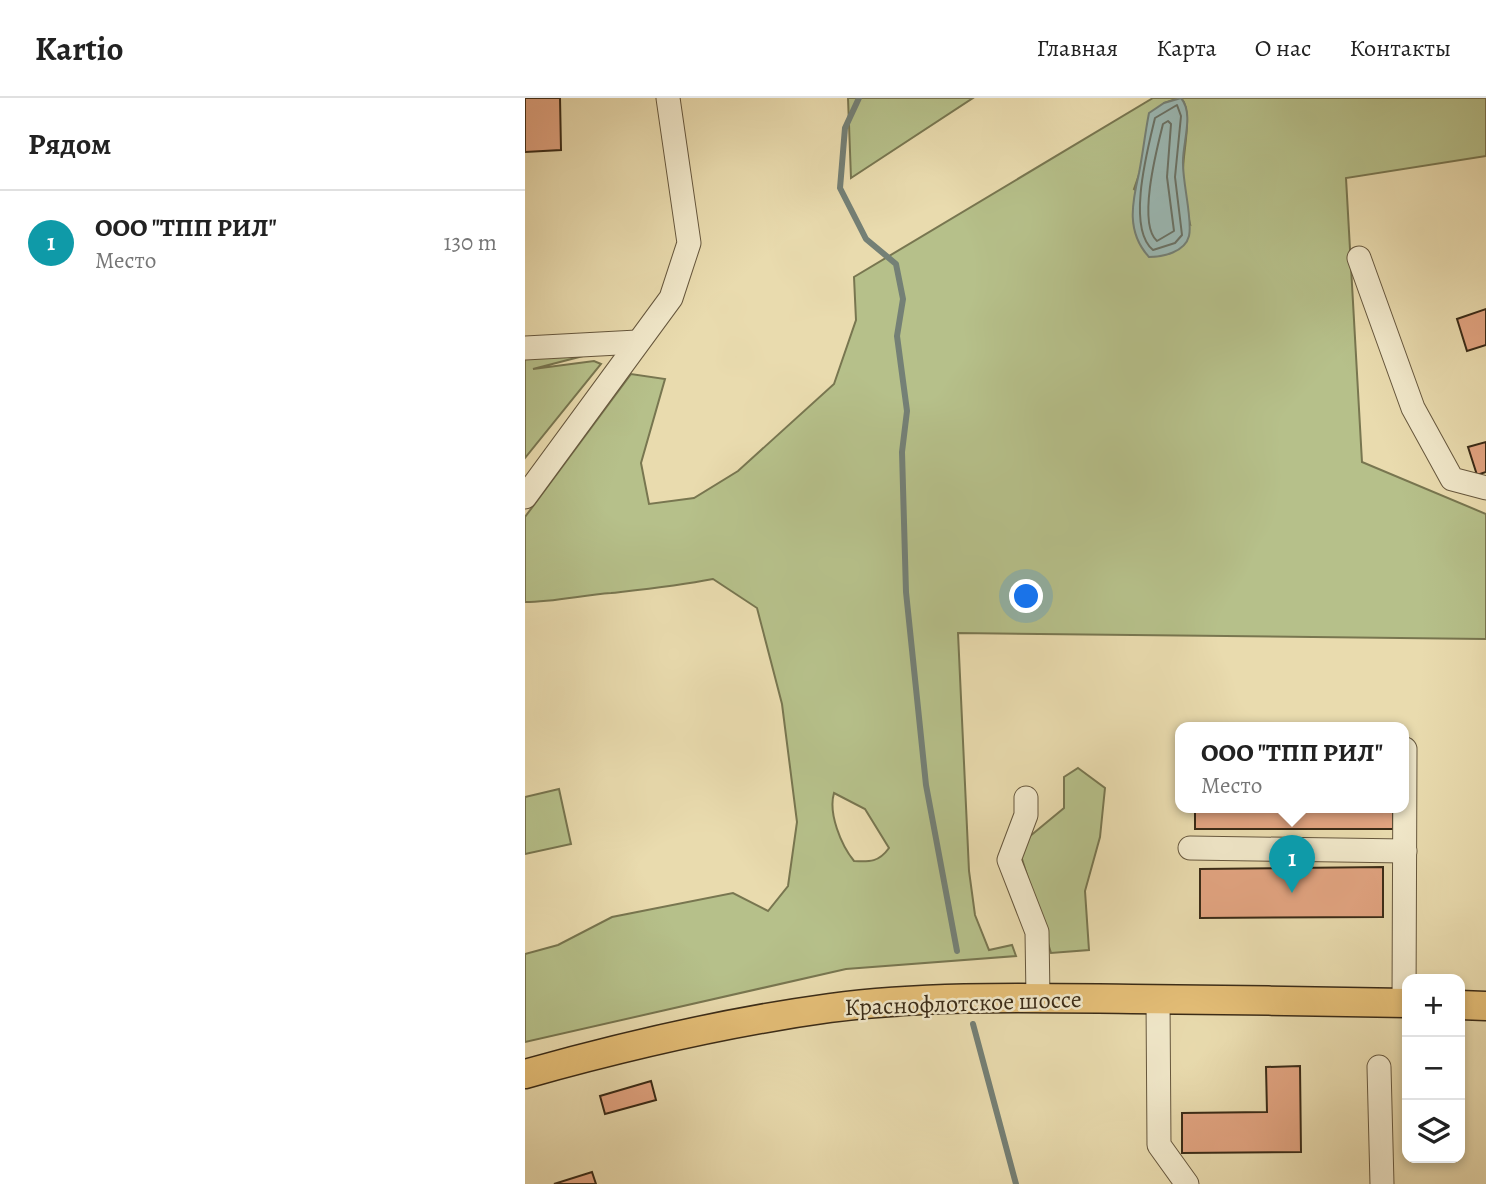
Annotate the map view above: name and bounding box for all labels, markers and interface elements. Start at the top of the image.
text: Kartio [35,26,123,71]
text: Главная [1037,32,1118,64]
text: Карта [1156,32,1217,64]
text: О нас [1255,32,1311,64]
text: Контакты [1349,32,1451,64]
text: Рядом [28,124,111,164]
text: ООО "ТПП РИЛ" [95,210,277,245]
text: 1 [47,227,55,258]
text: 130 m [444,227,497,258]
text: Место [95,245,156,276]
your location [1009,579,1043,613]
popup [1175,722,1409,813]
text: ООО "ТПП РИЛ" [1201,735,1383,770]
text: Место [1201,770,1262,801]
pin: 1 [1269,835,1315,893]
map controls [1402,974,1465,1163]
button: + [1402,974,1465,1037]
street label: Краснофлотское шоссе [844,983,1082,1023]
button: − [1402,1037,1465,1100]
button: layers [1402,1100,1465,1163]

